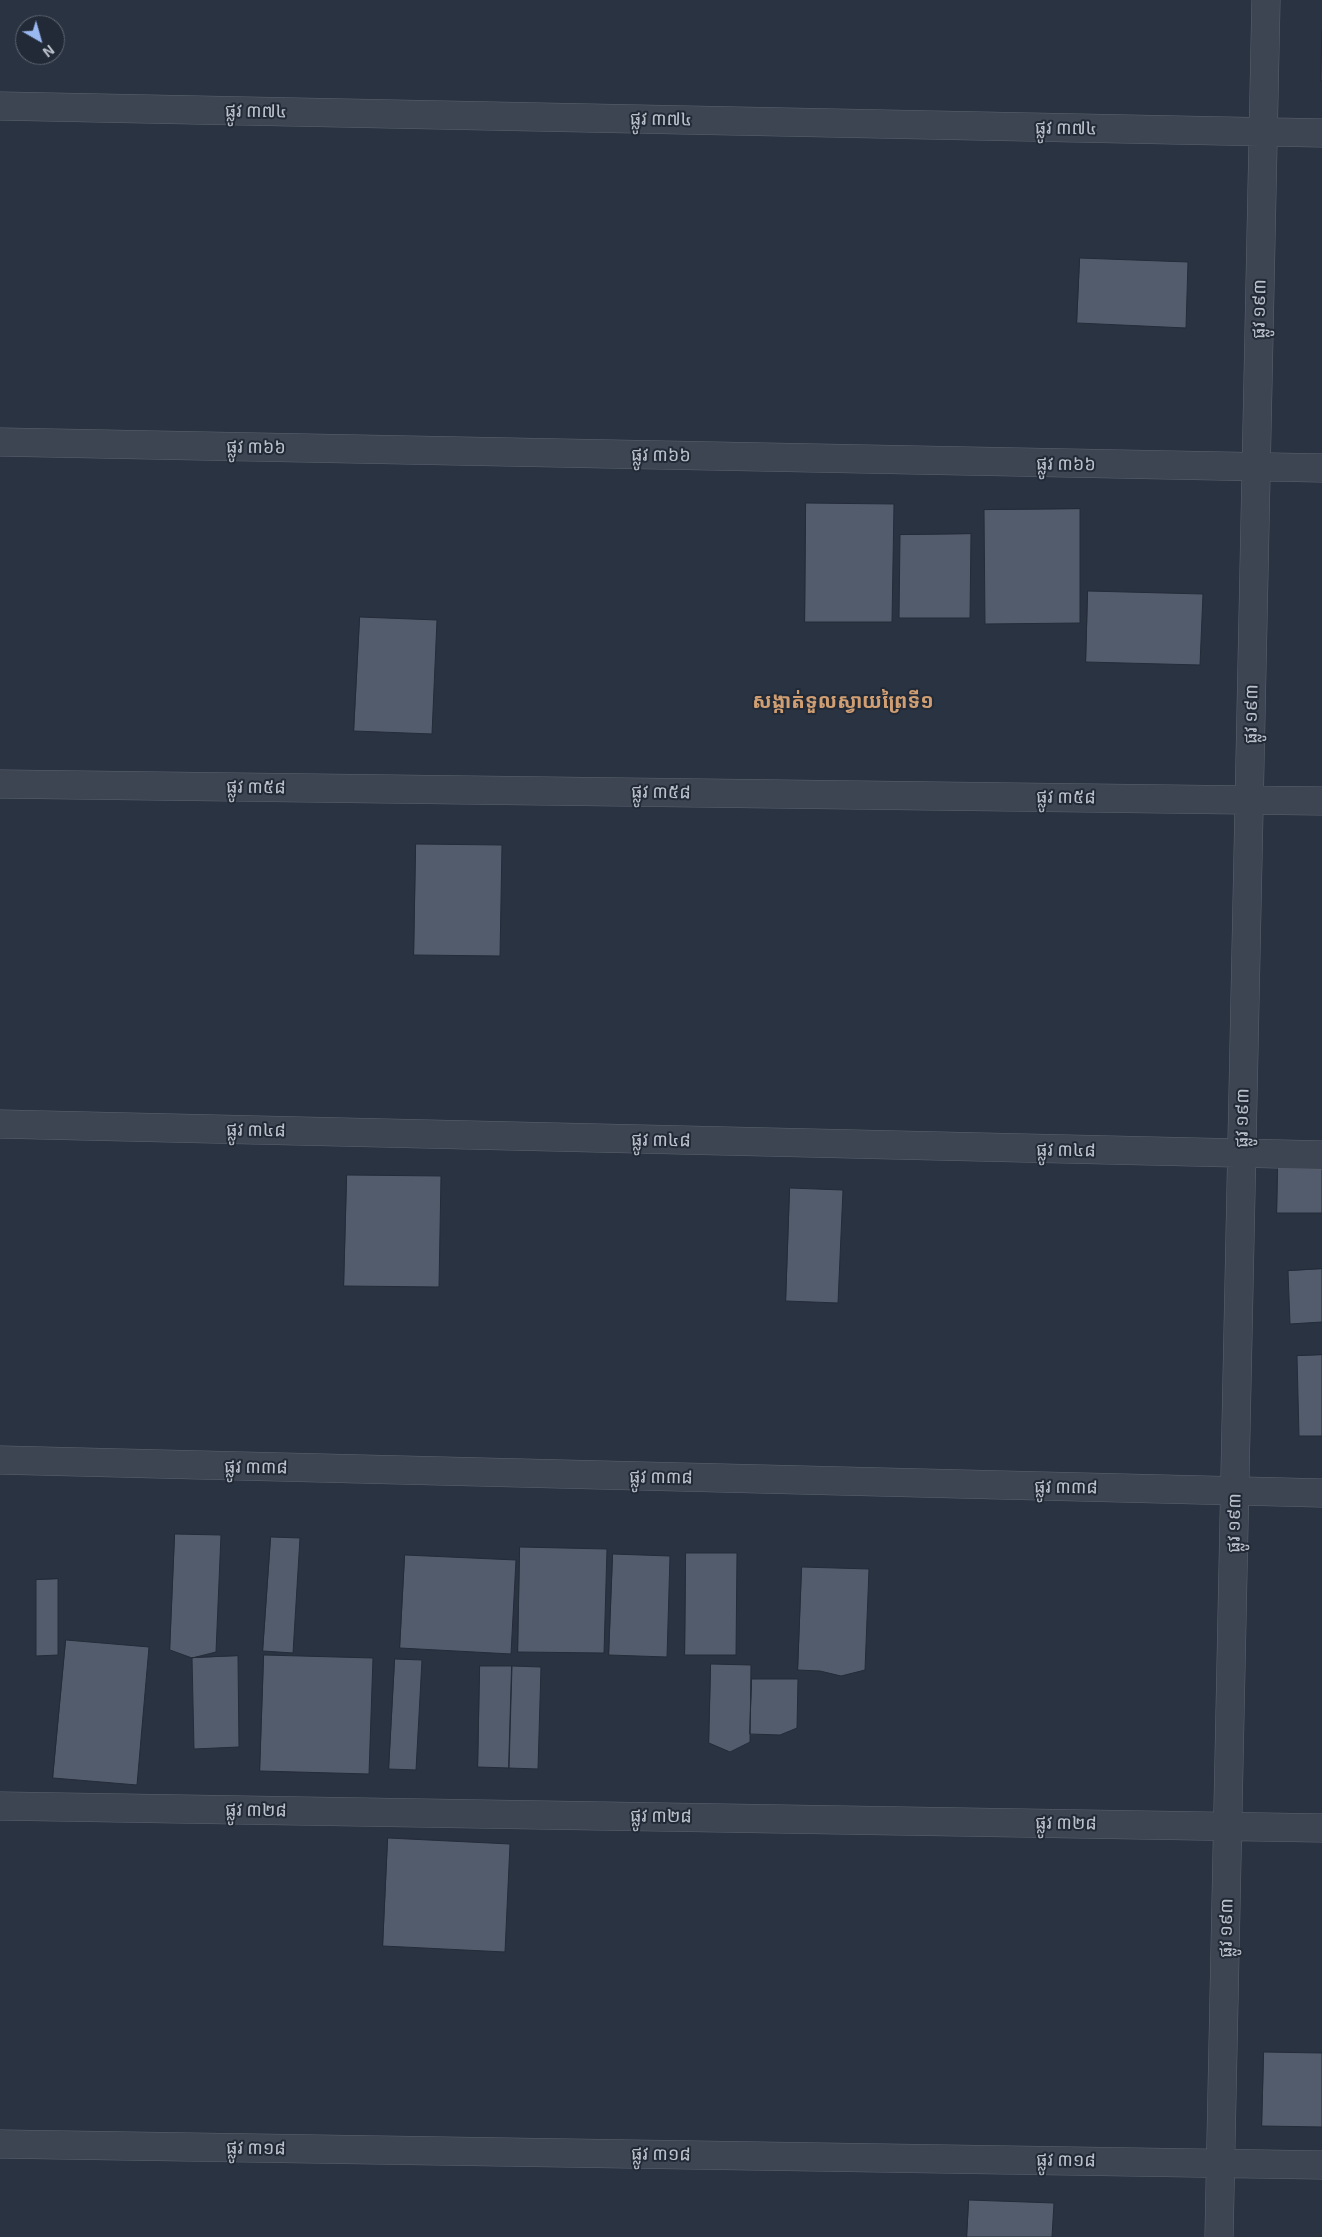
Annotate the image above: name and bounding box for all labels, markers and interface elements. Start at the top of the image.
north arrow [15,15,65,65]
text: N [40,42,58,61]
street label: ផ្លូវ ៣៧៤ [225,100,287,122]
street label: ផ្លូវ ៣៧៤ [630,108,692,130]
street label: ផ្លូវ ៣៧៤ [1035,117,1097,139]
street label: ផ្លូវ ១៩៣ [1248,279,1270,339]
street label: ផ្លូវ ៣៦៦ [226,436,286,458]
street label: ផ្លូវ ៣៦៦ [631,444,691,466]
street label: ផ្លូវ ៣៦៦ [1036,453,1096,475]
street label: ផ្លូវ ១៩៣ [1240,684,1262,744]
district label: សង្កាត់ទួលស្វាយព្រៃទី១ [752,689,934,713]
street label: ផ្លូវ ៣៥៨ [226,776,286,798]
street label: ផ្លូវ ៣៥៨ [631,781,691,803]
street label: ផ្លូវ ៣៥៨ [1036,786,1096,808]
street label: ផ្លូវ ១៩៣ [1231,1088,1253,1148]
street label: ផ្លូវ ៣៤៨ [226,1119,286,1141]
street label: ផ្លូវ ៣៤៨ [631,1129,691,1151]
street label: ផ្លូវ ៣៤៨ [1036,1139,1096,1161]
street label: ផ្លូវ ៣៣៨ [224,1456,288,1478]
street label: ផ្លូវ ៣៣៨ [629,1466,693,1488]
street label: ផ្លូវ ៣៣៨ [1034,1476,1098,1498]
street label: ផ្លូវ ១៩៣ [1223,1493,1245,1553]
street label: ផ្លូវ ៣២៨ [225,1799,287,1821]
street label: ផ្លូវ ៣២៨ [630,1805,692,1827]
street label: ផ្លូវ ៣២៨ [1035,1812,1097,1834]
street label: ផ្លូវ ១៩៣ [1215,1898,1237,1958]
street label: ផ្លូវ ៣១៨ [226,2137,286,2159]
street label: ផ្លូវ ៣១៨ [631,2143,691,2165]
street label: ផ្លូវ ៣១៨ [1036,2149,1096,2171]

